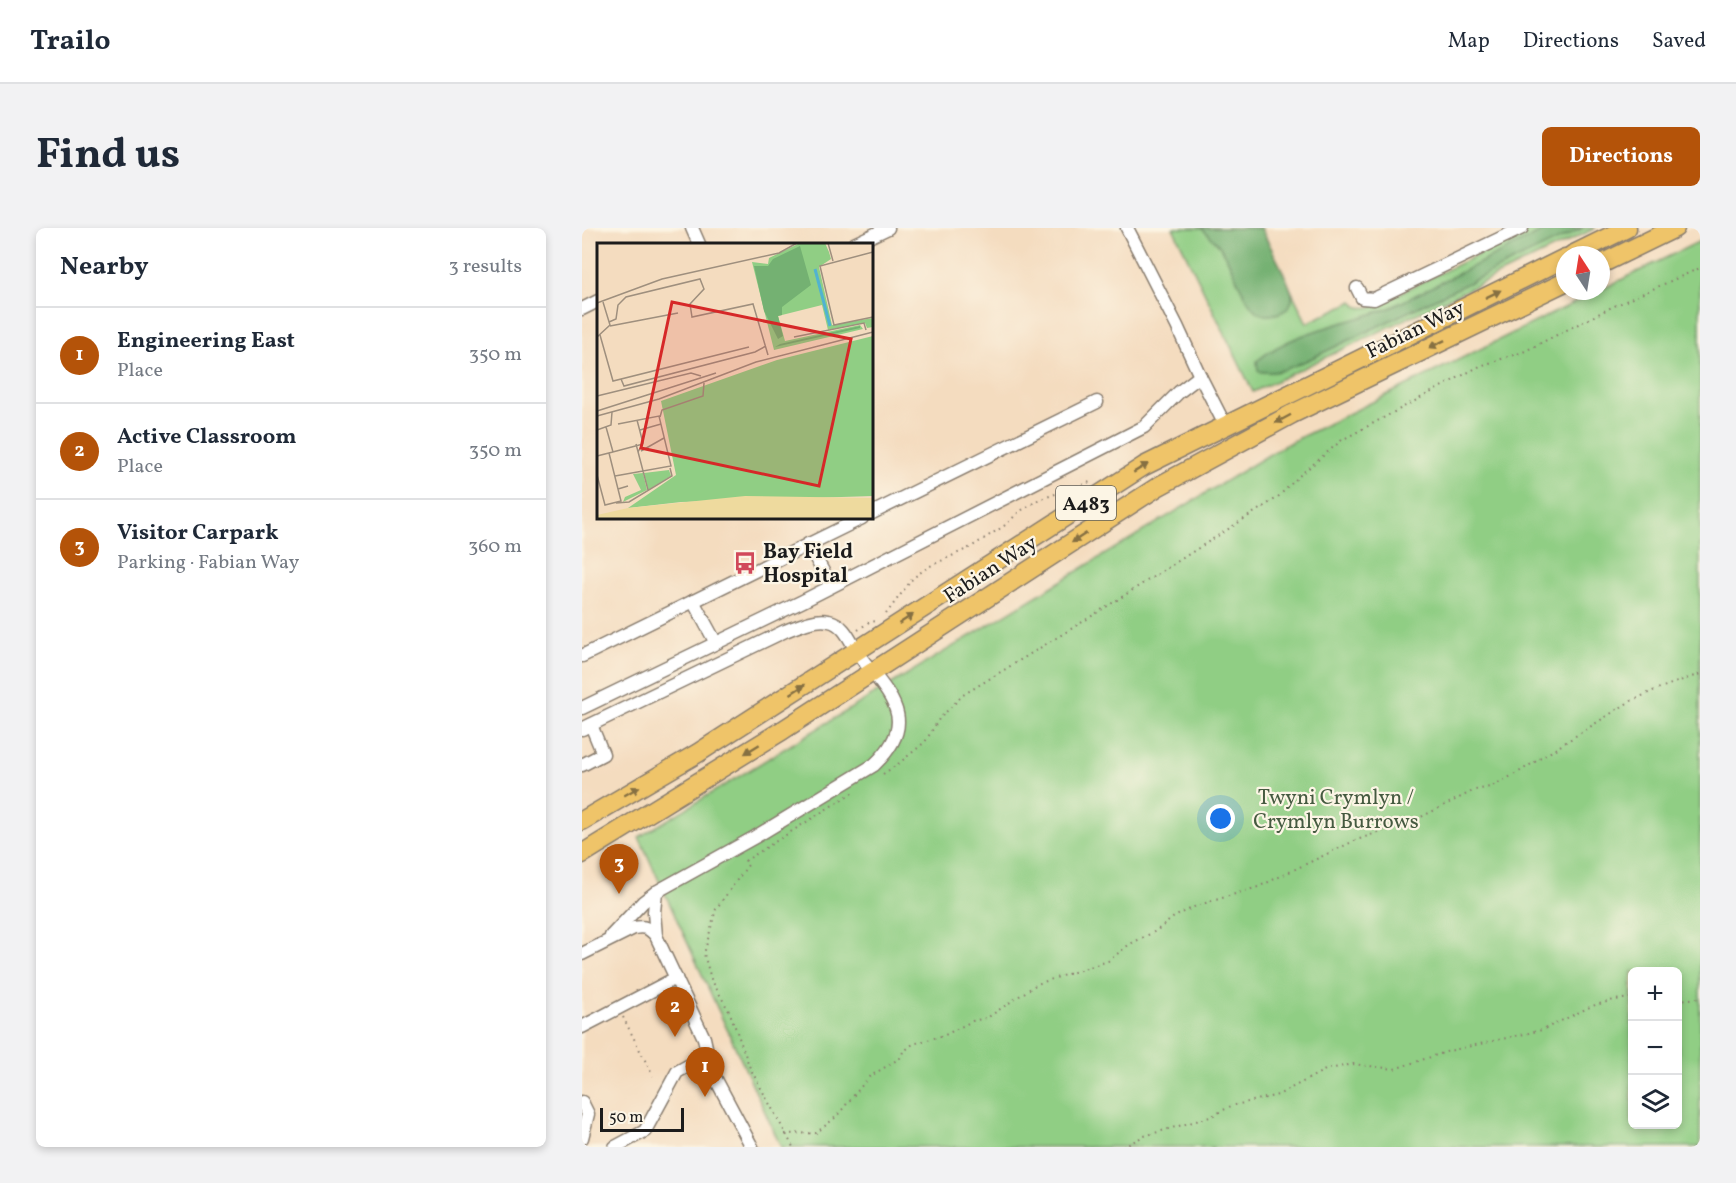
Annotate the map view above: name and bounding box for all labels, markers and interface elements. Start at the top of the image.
text: Trailo [30,22,111,61]
text: Map [1448,27,1490,56]
text: Directions [1523,27,1619,56]
text: Saved [1652,27,1706,56]
text: Find us [36,127,180,186]
button: Directions [1542,127,1700,186]
inset map [597,243,873,519]
north arrow [1556,246,1610,300]
text: Nearby [60,249,149,285]
text: 3 results [448,253,522,281]
one-way arrow [1484,289,1501,298]
street label: Fabian Way [1362,294,1470,367]
text: Engineering East [117,326,295,357]
one-way arrow [1428,339,1445,348]
text: 1 [75,341,84,369]
text: 350 m [469,341,522,369]
text: Place [117,357,163,385]
one-way arrow [1275,414,1292,424]
text: Active Classroom [117,422,296,453]
text: 2 [74,437,85,465]
text: 350 m [469,437,522,465]
text: Place [117,453,163,481]
one-way arrow [1133,463,1149,474]
road number: A483 [1056,486,1116,520]
text: Visitor Carpark [117,518,279,549]
street label: Fabian Way [938,529,1044,611]
one-way arrow [1070,532,1087,543]
text: 3 [74,533,85,561]
text: 360 m [468,533,522,561]
place label: Bay Field Hospital [763,538,853,591]
text: Parking · Fabian Way [117,549,299,577]
bus stop icon: Bay Field Hospital [732,550,758,576]
one-way arrow [898,614,914,625]
one-way arrow [790,683,806,694]
one-way arrow [744,744,760,755]
park label: Twyni Crymlyn / Crymlyn Burrows [1253,784,1419,837]
one-way arrow [624,786,640,797]
your location [1206,804,1235,833]
pin: 3 [600,844,639,894]
map controls [1628,967,1682,1129]
button: + [1628,967,1682,1021]
pin: 2 [656,988,694,1037]
button: − [1628,1021,1682,1075]
pin: 1 [686,1048,724,1097]
button: layers [1628,1075,1682,1129]
scale bar [600,1105,684,1132]
text: 50 m [609,1107,643,1129]

